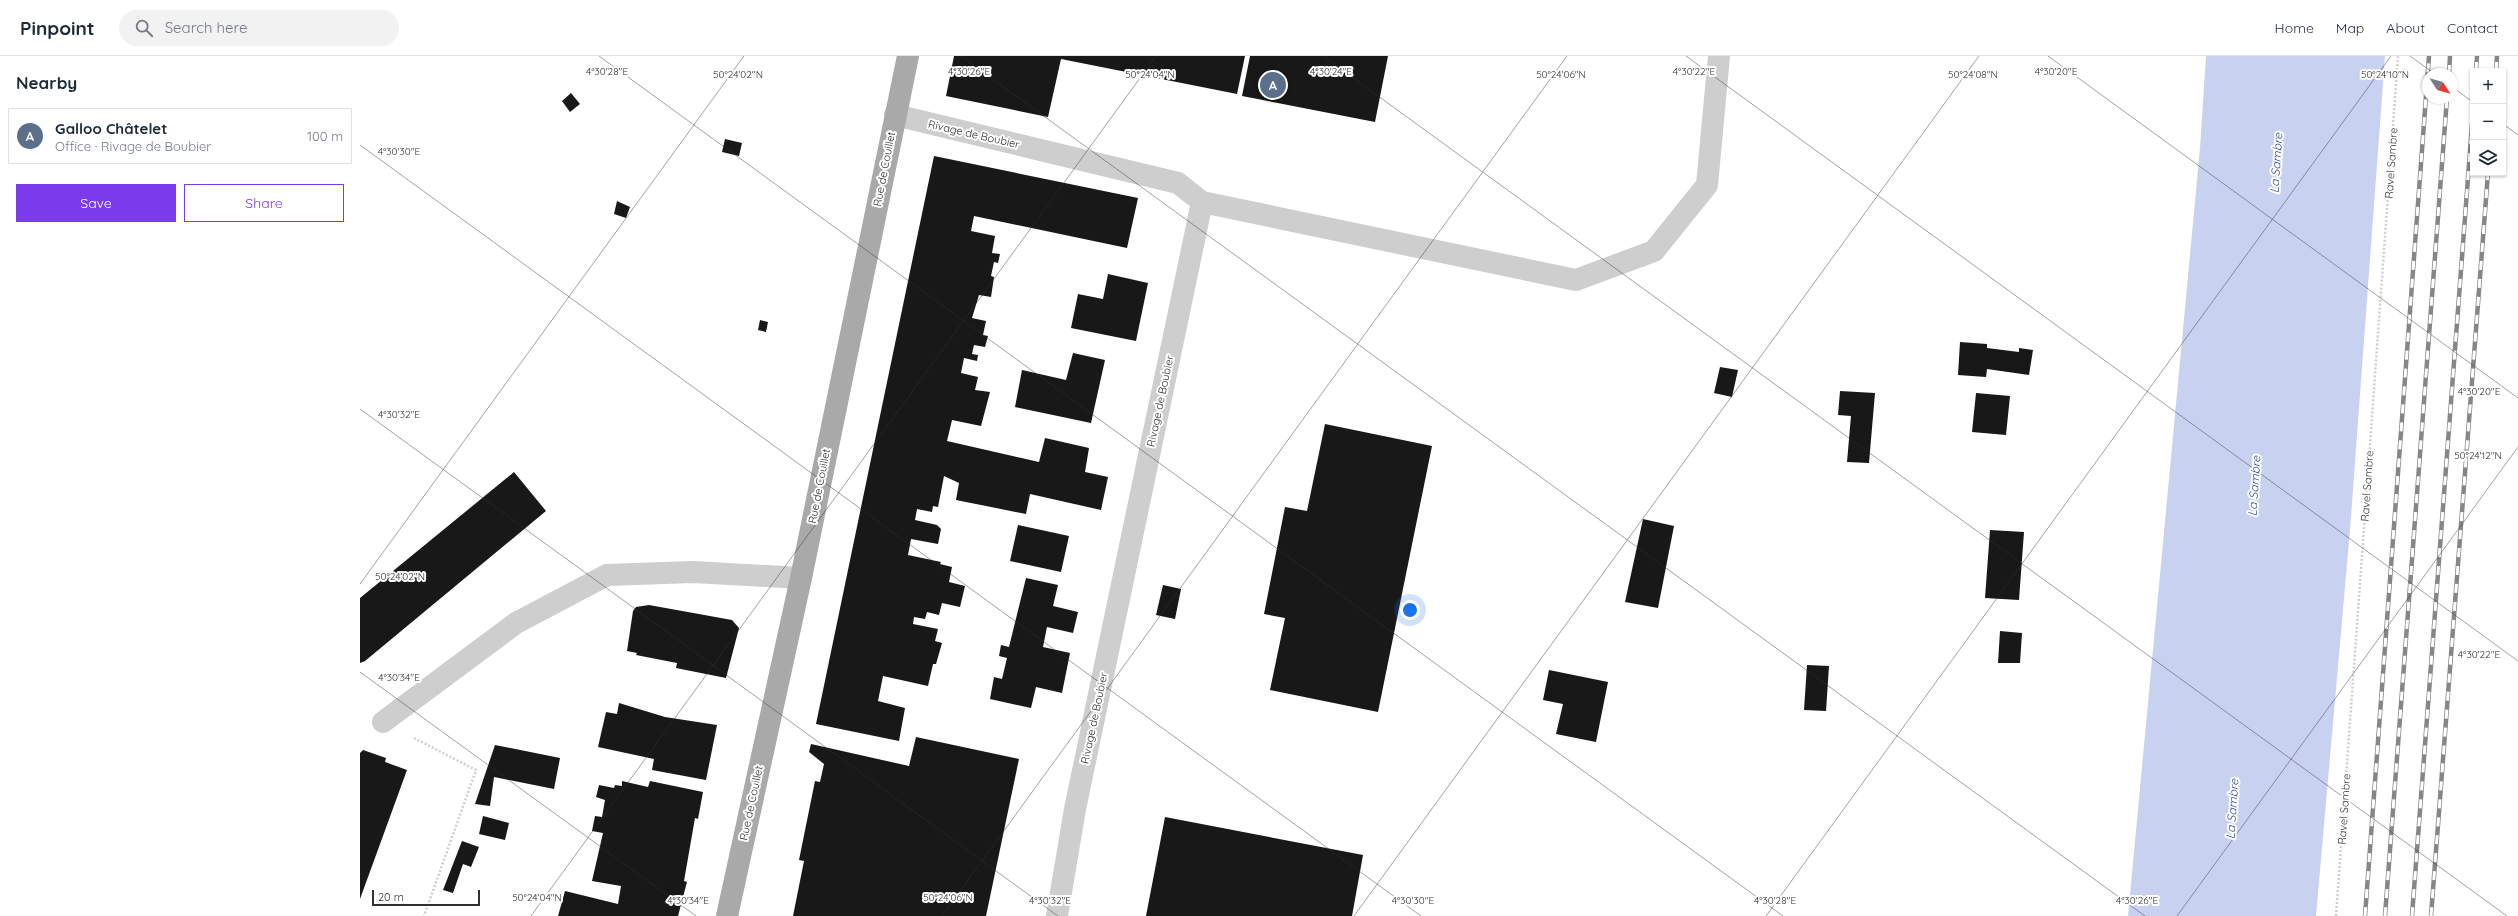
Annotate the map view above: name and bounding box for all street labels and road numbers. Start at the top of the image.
street label: Rivage de Boubier [927,117,1022,152]
street label: Ravel Sambre [2382,127,2400,199]
street label: Rue de Couillet [870,130,898,208]
street label: Rivage de Boubier [1143,353,1177,448]
street label: Rue de Couillet [805,447,833,525]
street label: Ravel Sambre [2358,450,2376,522]
street label: Rivage de Boubier [1077,670,1111,765]
street label: Rue de Couillet [736,764,766,842]
street label: Ravel Sambre [2335,773,2353,845]

